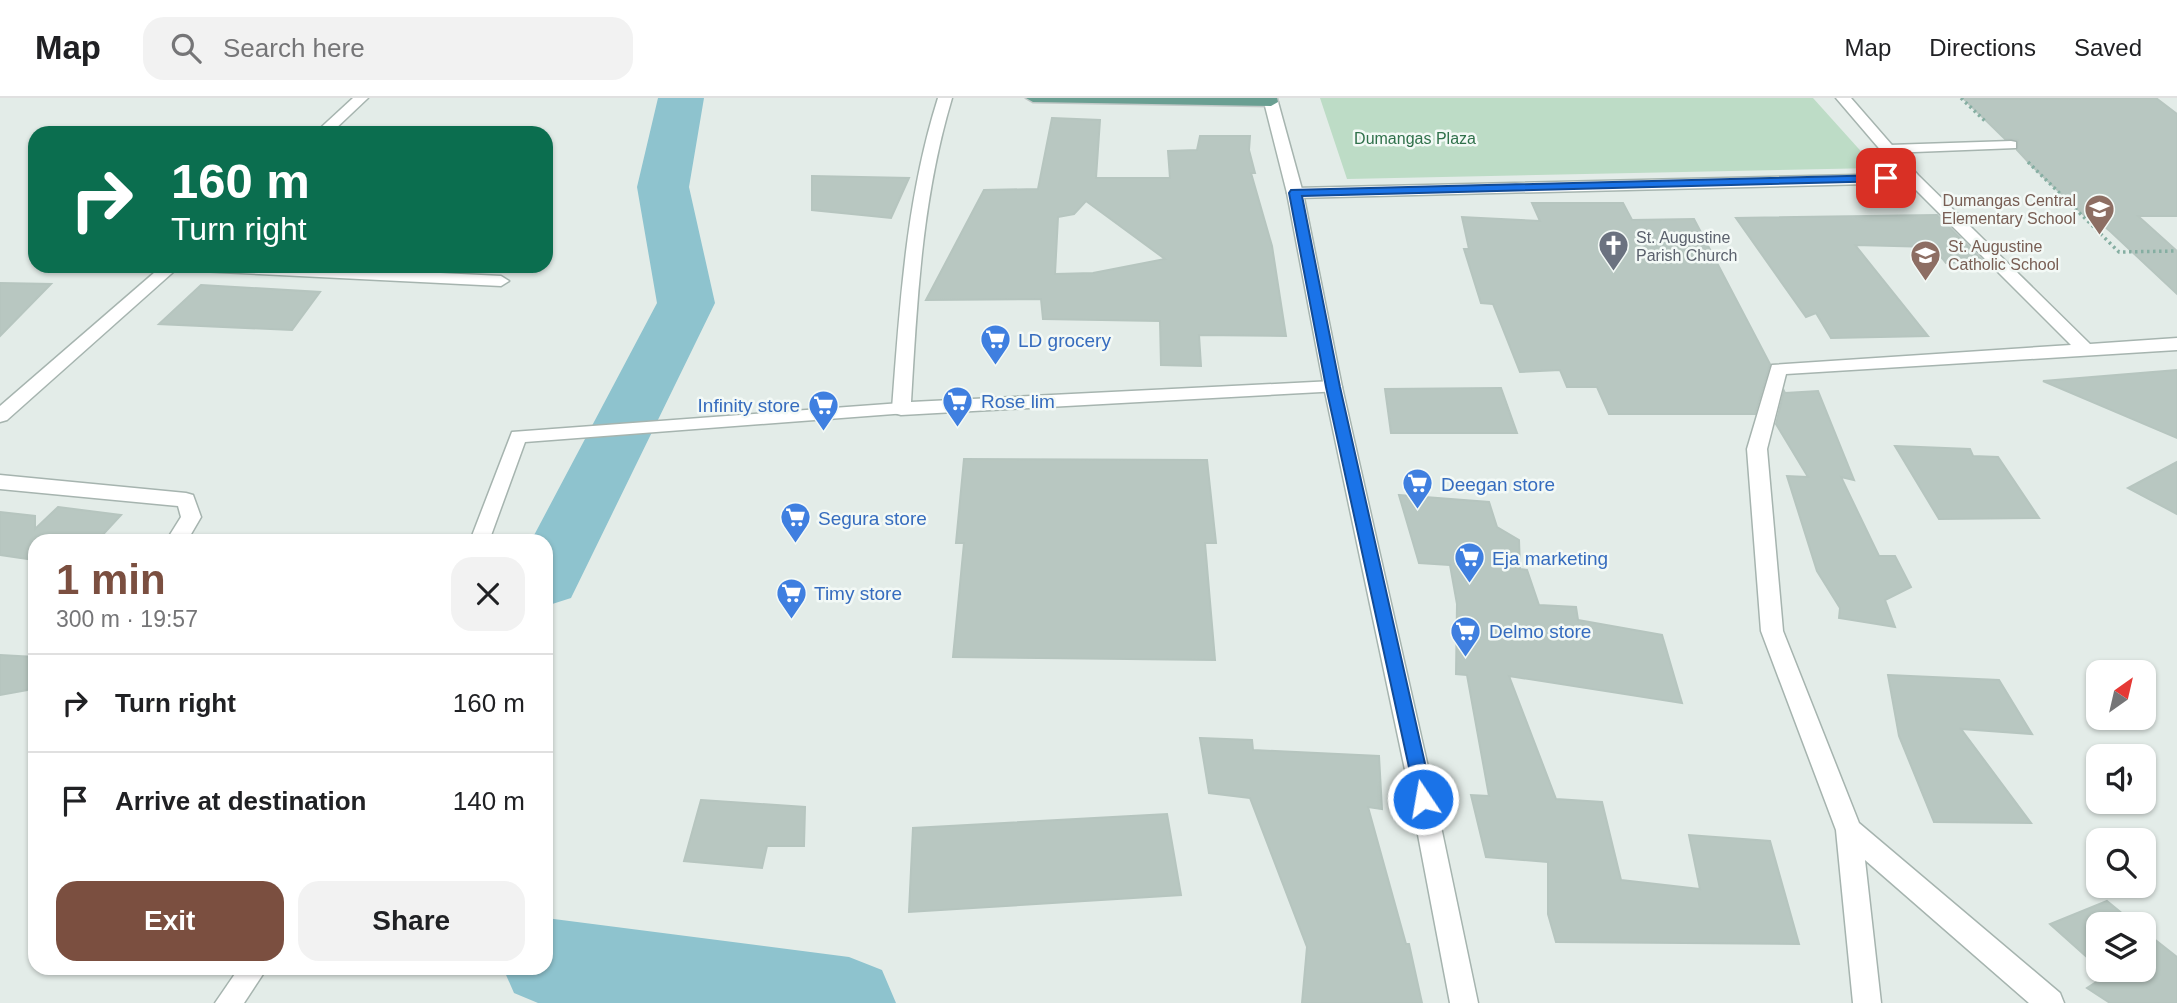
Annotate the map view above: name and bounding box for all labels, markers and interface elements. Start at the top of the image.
search box [143,17,633,80]
text: Map [35,29,101,66]
icon: search [167,29,205,67]
text: Search here [223,33,365,63]
text: Map [1845,34,1891,61]
text: Directions [1929,34,2036,61]
text: Saved [2074,34,2142,61]
park label: Dumangas Plaza [1354,130,1476,147]
pin [1856,148,1916,208]
icon: right [56,154,147,245]
text: 160 m [171,154,310,208]
icon: arrive [1867,159,1905,197]
place label: Dumangas Central Elementary School [1942,192,2076,227]
school or university icon: Dumangas Central Elementary School [2082,192,2116,236]
text: Turn right [171,211,307,247]
church icon: St. Augustine Parish Church [1596,229,1630,273]
place label: St. Augustine Parish Church [1636,229,1737,264]
school or university icon: St. Augustine Catholic School [1908,238,1942,282]
place label: St. Augustine Catholic School [1948,238,2059,273]
supermarket icon: LD grocery [978,323,1012,367]
place label: LD grocery [1018,330,1111,351]
supermarket icon: Rose lim [941,384,975,428]
supermarket icon: Infinity store [806,388,840,432]
place label: Rose lim [981,391,1055,412]
place label: Infinity store [698,395,800,416]
supermarket icon: Deegan store [1401,467,1435,511]
place label: Deegan store [1441,474,1555,495]
supermarket icon: Segura store [778,501,812,545]
place label: Segura store [818,508,927,529]
supermarket icon: Eja marketing [1452,541,1486,585]
place label: Eja marketing [1492,548,1608,569]
text: 1 min [56,556,166,603]
button: close [451,557,525,631]
supermarket icon: Timy store [774,576,808,620]
place label: Timy store [814,583,902,604]
text: 300 m · 19:57 [56,606,198,632]
supermarket icon: Delmo store [1449,614,1483,658]
place label: Delmo store [1489,621,1591,642]
north arrow [2086,660,2156,730]
map controls [2086,660,2156,982]
icon: right [56,684,94,722]
text: Turn right [115,688,236,718]
text: 160 m [453,688,525,718]
button: sound [2086,744,2156,814]
position arrow [1386,762,1460,836]
icon: arrive [56,782,94,820]
text: Arrive at destination [115,786,366,816]
text: 140 m [453,786,525,816]
button: search [2086,828,2156,898]
button: Exit [56,881,284,961]
button: Share [298,881,525,961]
button: layers [2086,912,2156,982]

